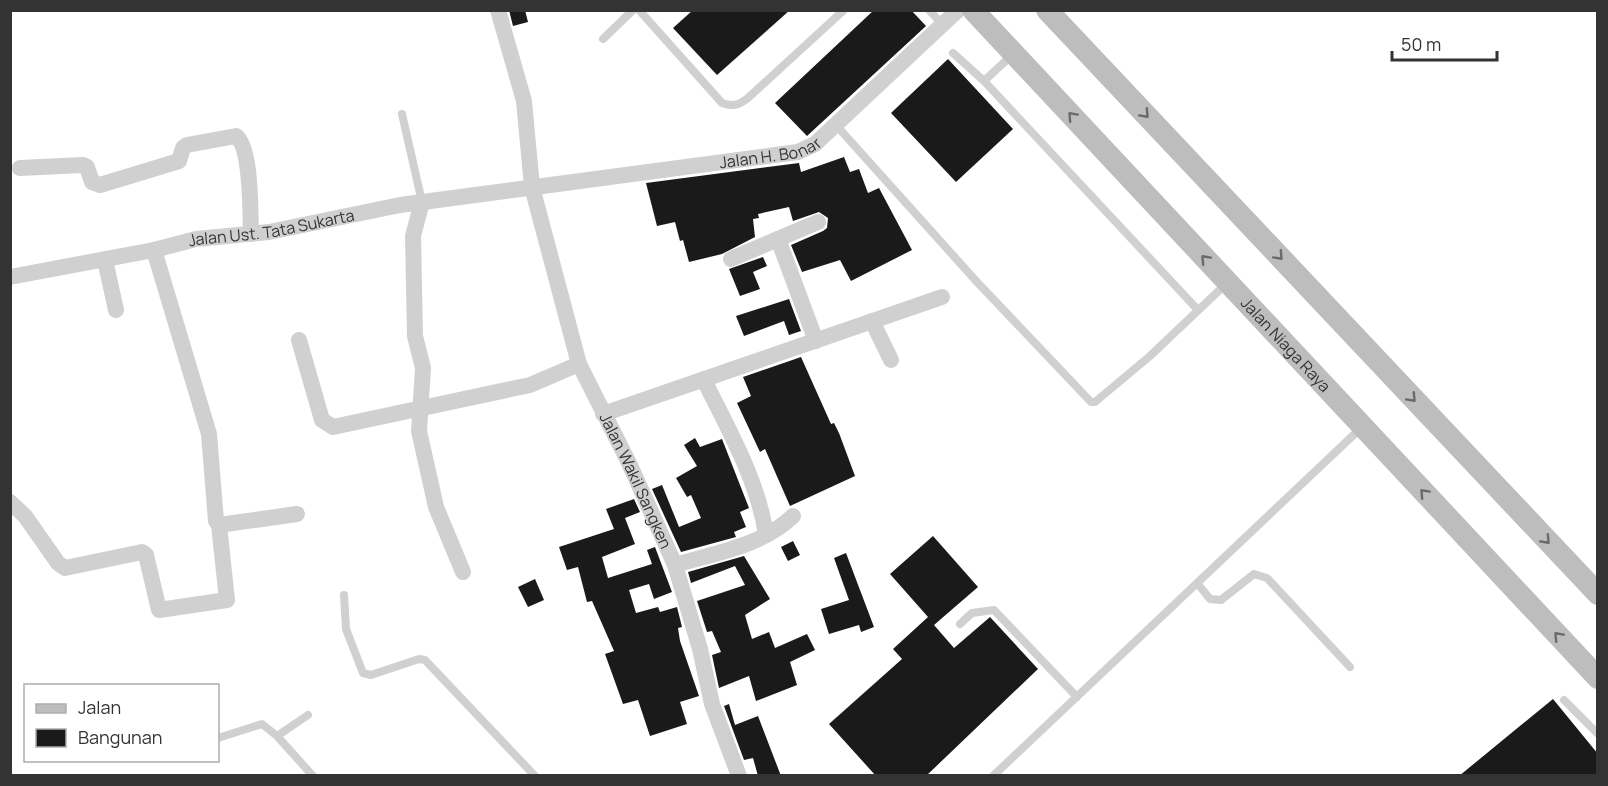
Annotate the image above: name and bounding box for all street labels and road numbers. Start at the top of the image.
street label: Jalan H. Bonar [718,132,827,173]
street label: Jalan Ust. Tata Sukarta [185,204,356,252]
street label: Jalan Niaga Raya [1236,292,1336,397]
street label: Jalan Wakil Sangken [594,409,677,552]

